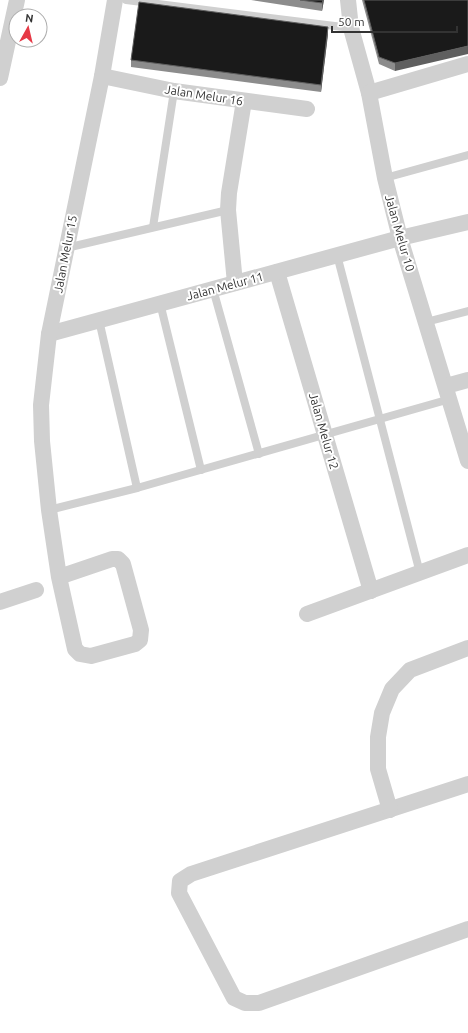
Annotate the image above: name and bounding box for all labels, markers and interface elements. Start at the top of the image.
north arrow [8,8,48,48]
scale bar [332,8,457,34]
text: N [24,12,34,25]
text: 50 m [338,15,365,28]
street label: Jalan Melur 16 [164,82,244,108]
street label: Jalan Melur 10 [383,193,417,273]
street label: Jalan Melur 15 [51,214,79,294]
street label: Jalan Melur 11 [185,270,265,302]
street label: Jalan Melur 12 [307,391,341,471]

